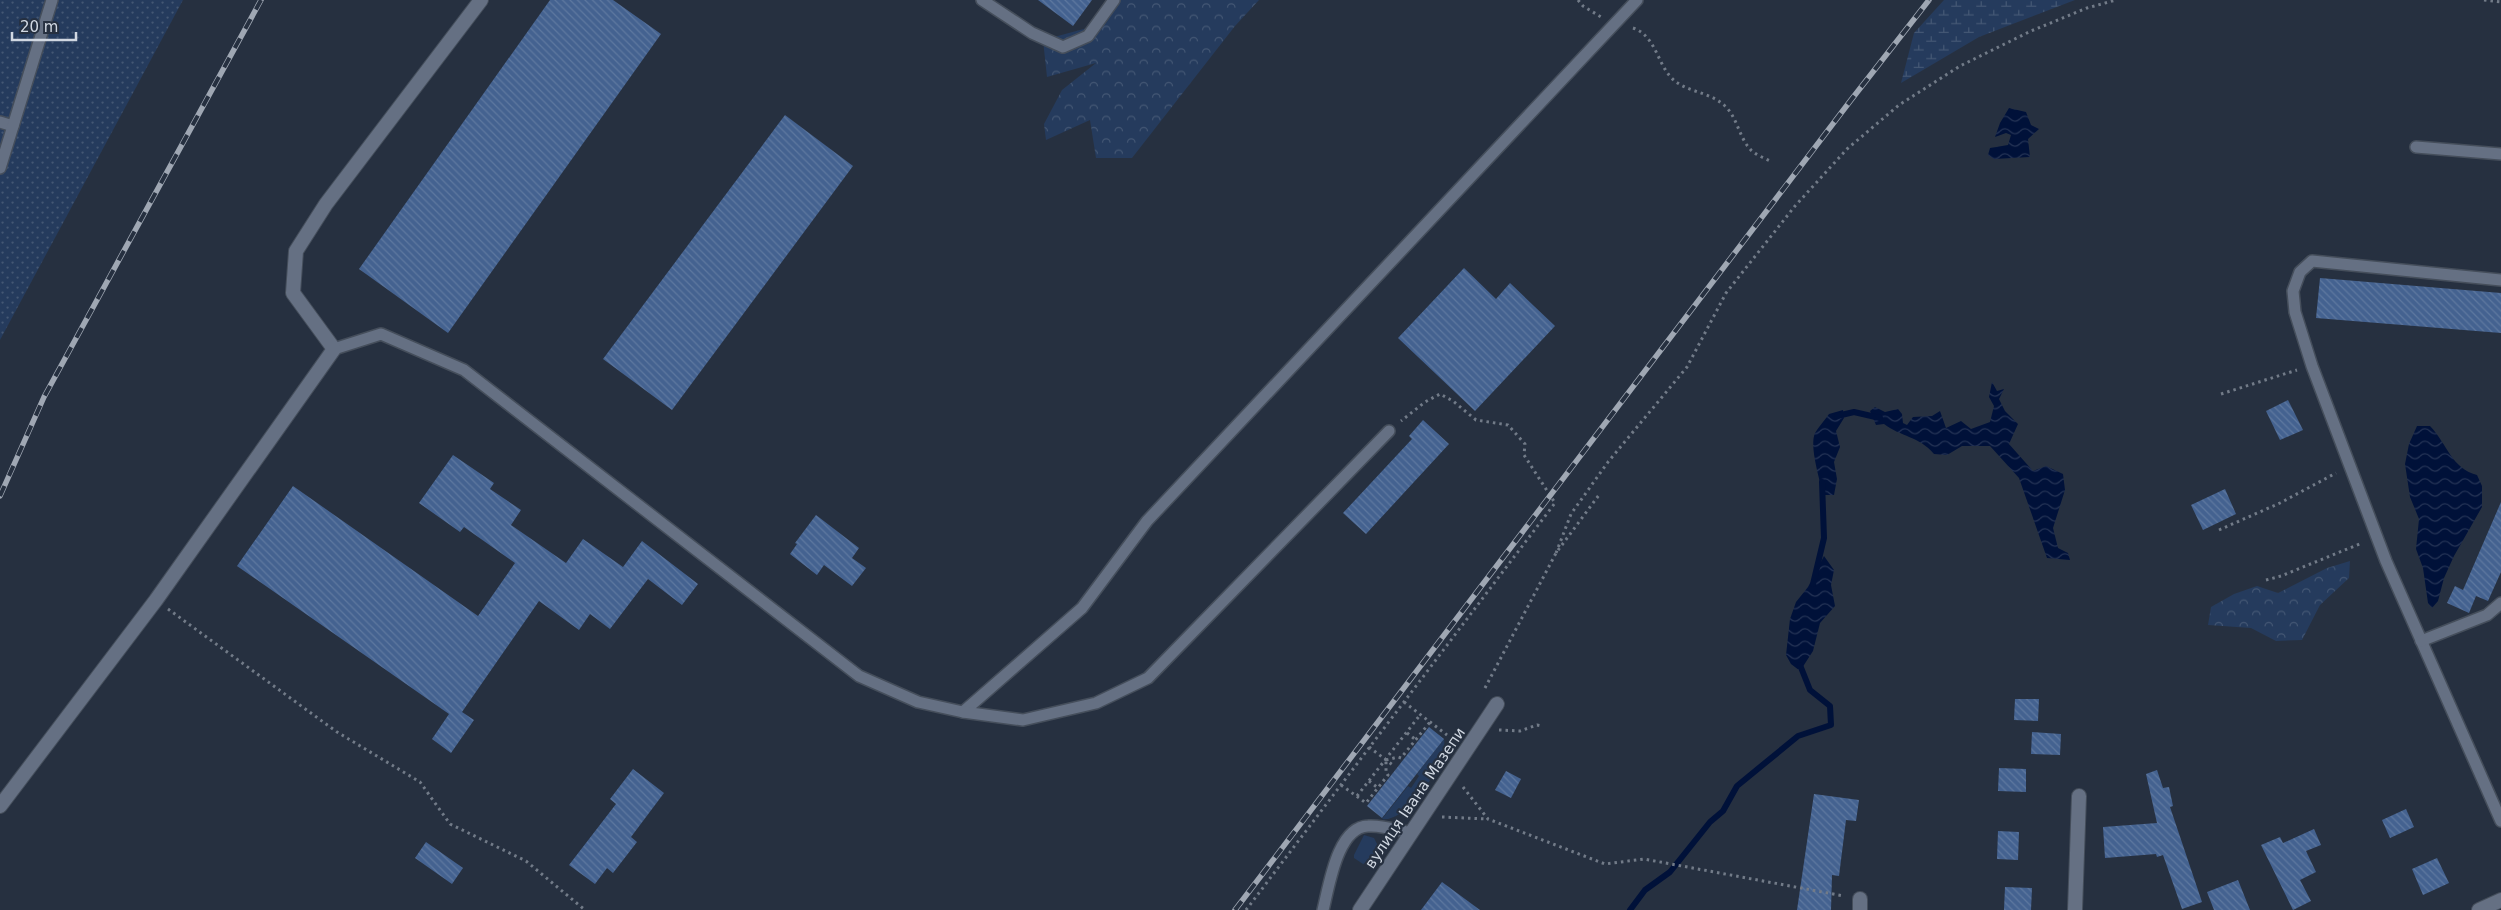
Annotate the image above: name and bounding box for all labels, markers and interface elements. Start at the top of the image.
scale bar [12,10,76,42]
text: 20 m [20,18,58,36]
street label: вулиця Івана Мазепи [1361,724,1469,872]

